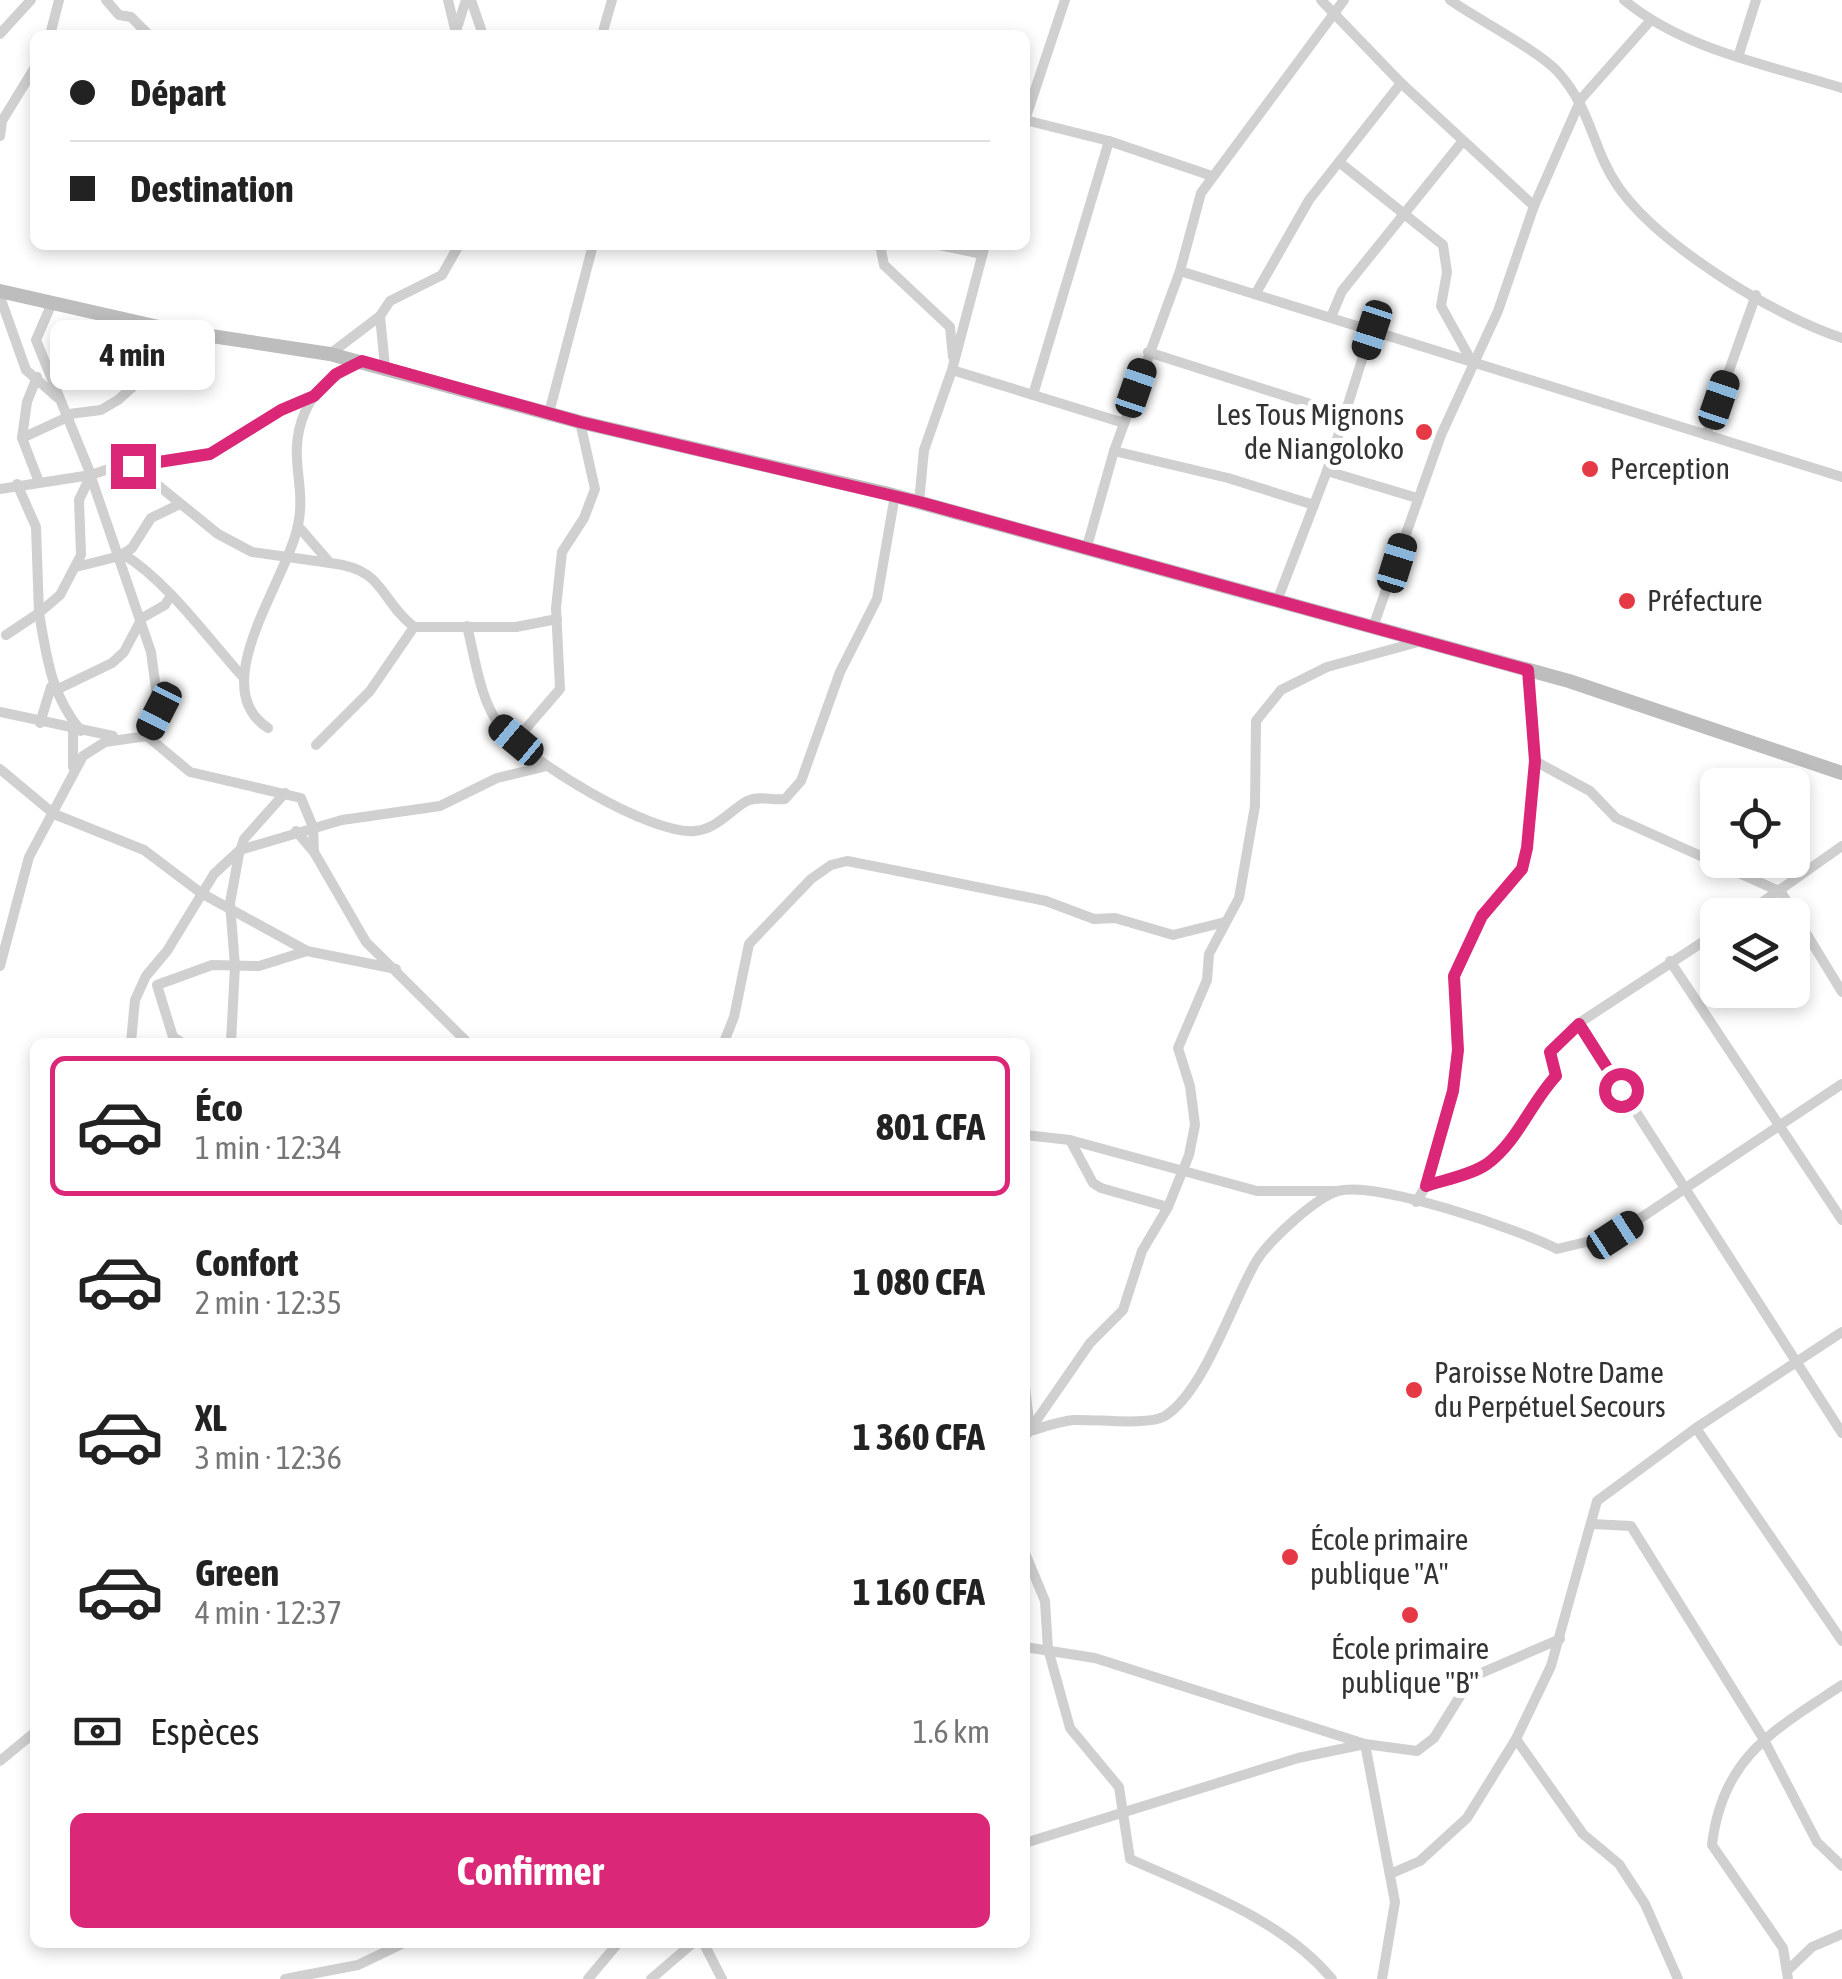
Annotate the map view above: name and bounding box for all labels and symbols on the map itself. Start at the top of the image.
car [1348,297,1396,363]
callout: 4 min [51,321,216,391]
car [1112,355,1160,421]
car [1695,367,1743,433]
place label: Les Tous Mignons de Niangoloko [1216,397,1404,465]
marker: Les Tous Mignons de Niangoloko [1413,421,1435,443]
route end [111,444,156,489]
place label: Perception [1610,451,1730,485]
marker: Perception [1579,458,1601,480]
car [1374,530,1420,596]
place label: Préfecture [1647,583,1763,617]
marker: Préfecture [1616,590,1638,612]
car [132,677,186,745]
car [483,709,549,771]
route start [1599,1068,1644,1113]
car [1582,1206,1648,1264]
place label: Paroisse Notre Dame du Perpétuel Secours [1434,1355,1666,1423]
marker: Paroisse Notre Dame du Perpétuel Secours [1403,1379,1425,1401]
place label: École primaire publique "A" [1310,1522,1468,1590]
marker: École primaire publique "A" [1279,1546,1301,1568]
marker: École primaire publique "B" [1399,1604,1421,1626]
place label: École primaire publique "B" [1331,1631,1489,1699]

